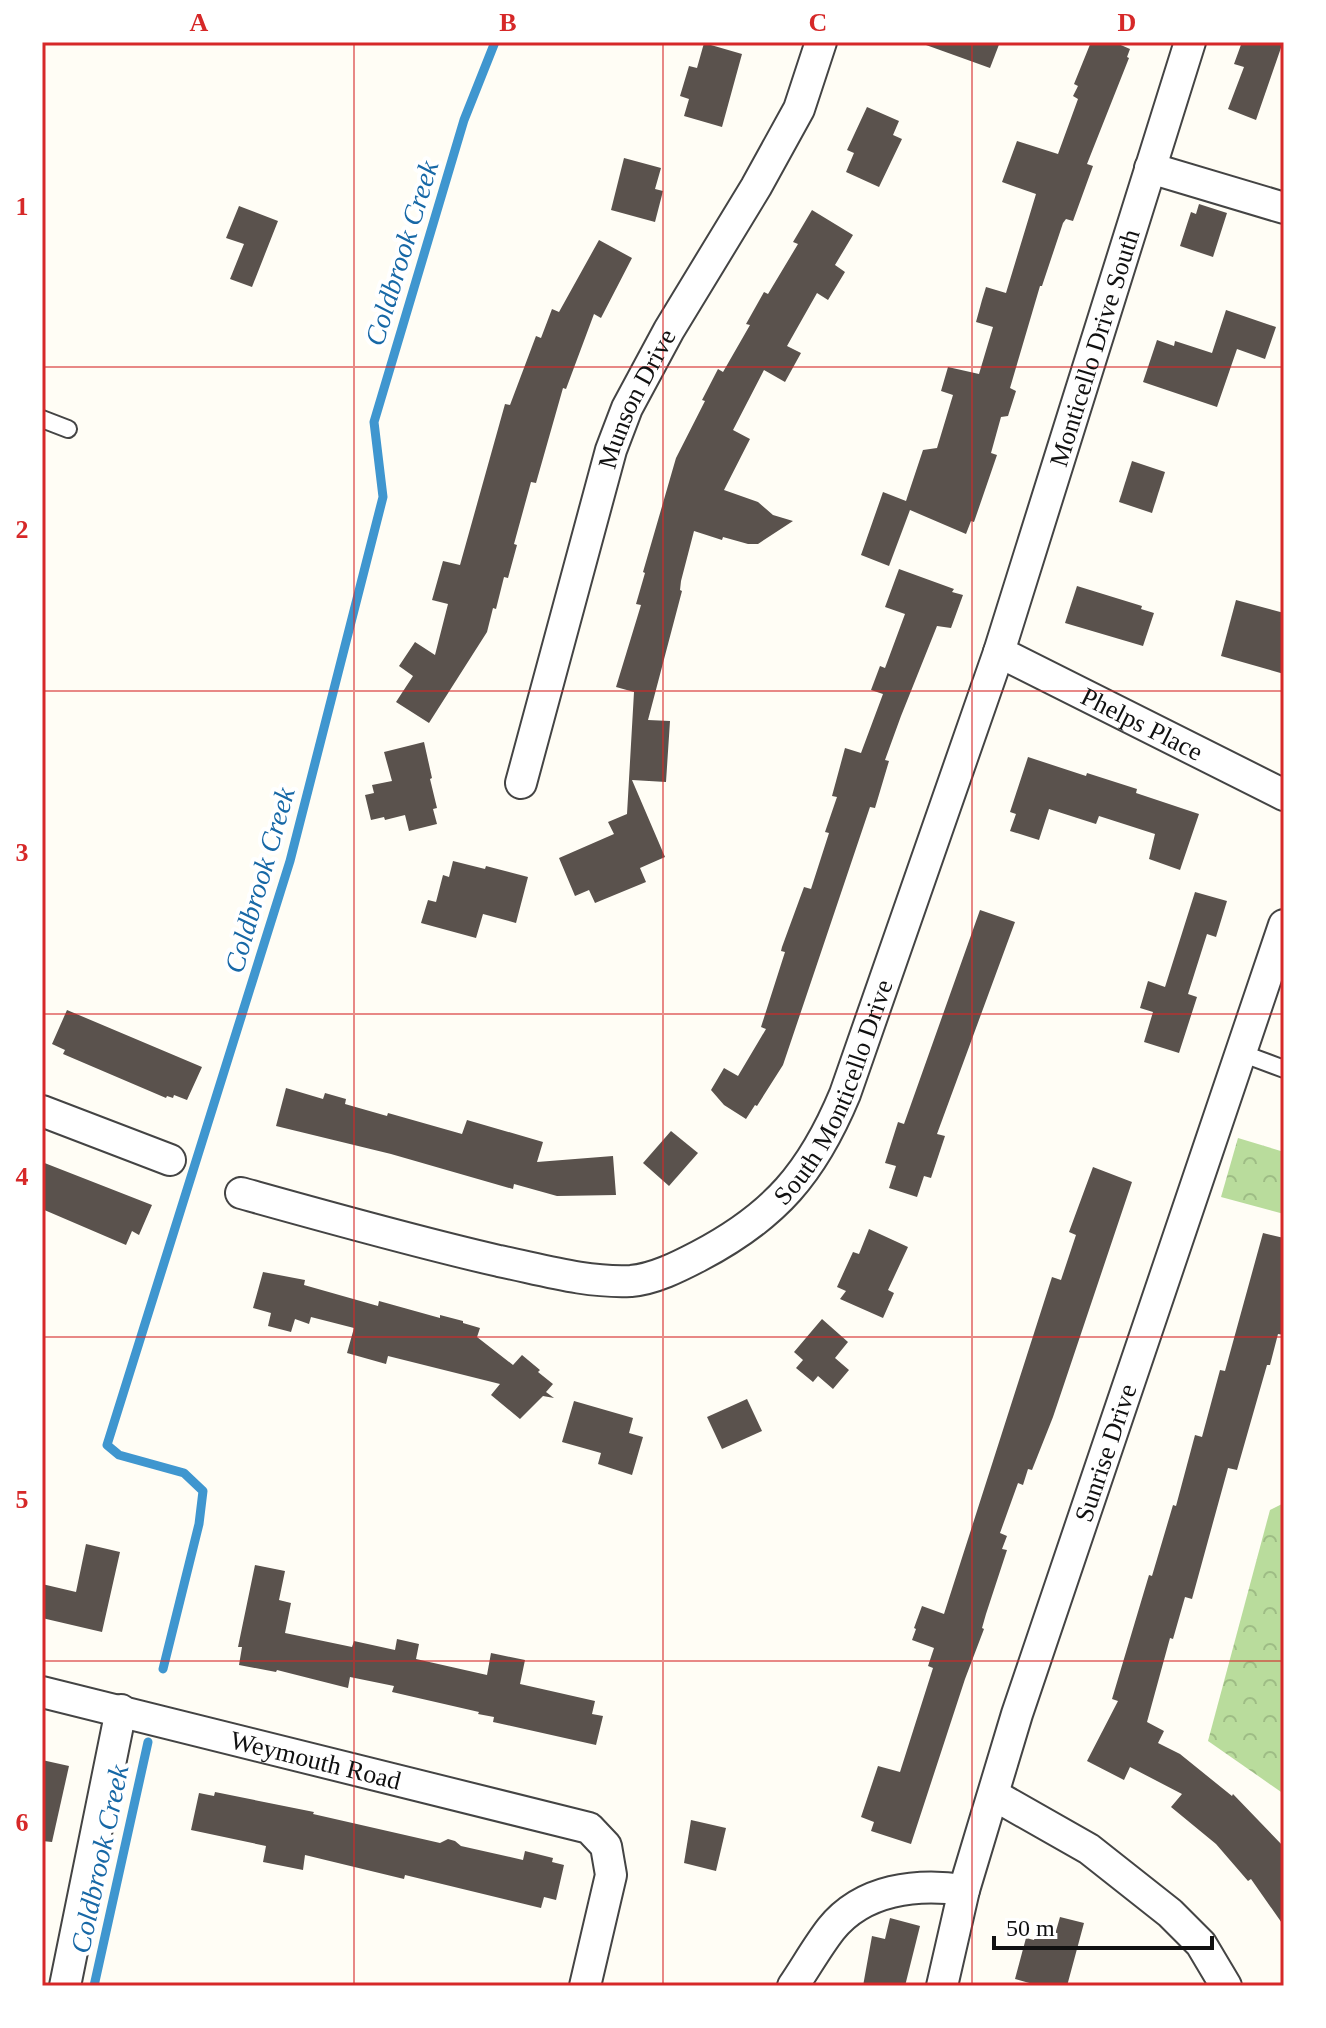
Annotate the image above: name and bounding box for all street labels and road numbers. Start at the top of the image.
street label: Monticello Drive South [1044,226,1145,470]
street label: Munson Drive [593,324,682,472]
street label: Phelps Place [1076,682,1207,767]
street label: South Monticello Drive [768,976,899,1211]
street label: Sunrise Drive [1069,1380,1143,1526]
street label: Weymouth Road [227,1725,404,1796]

